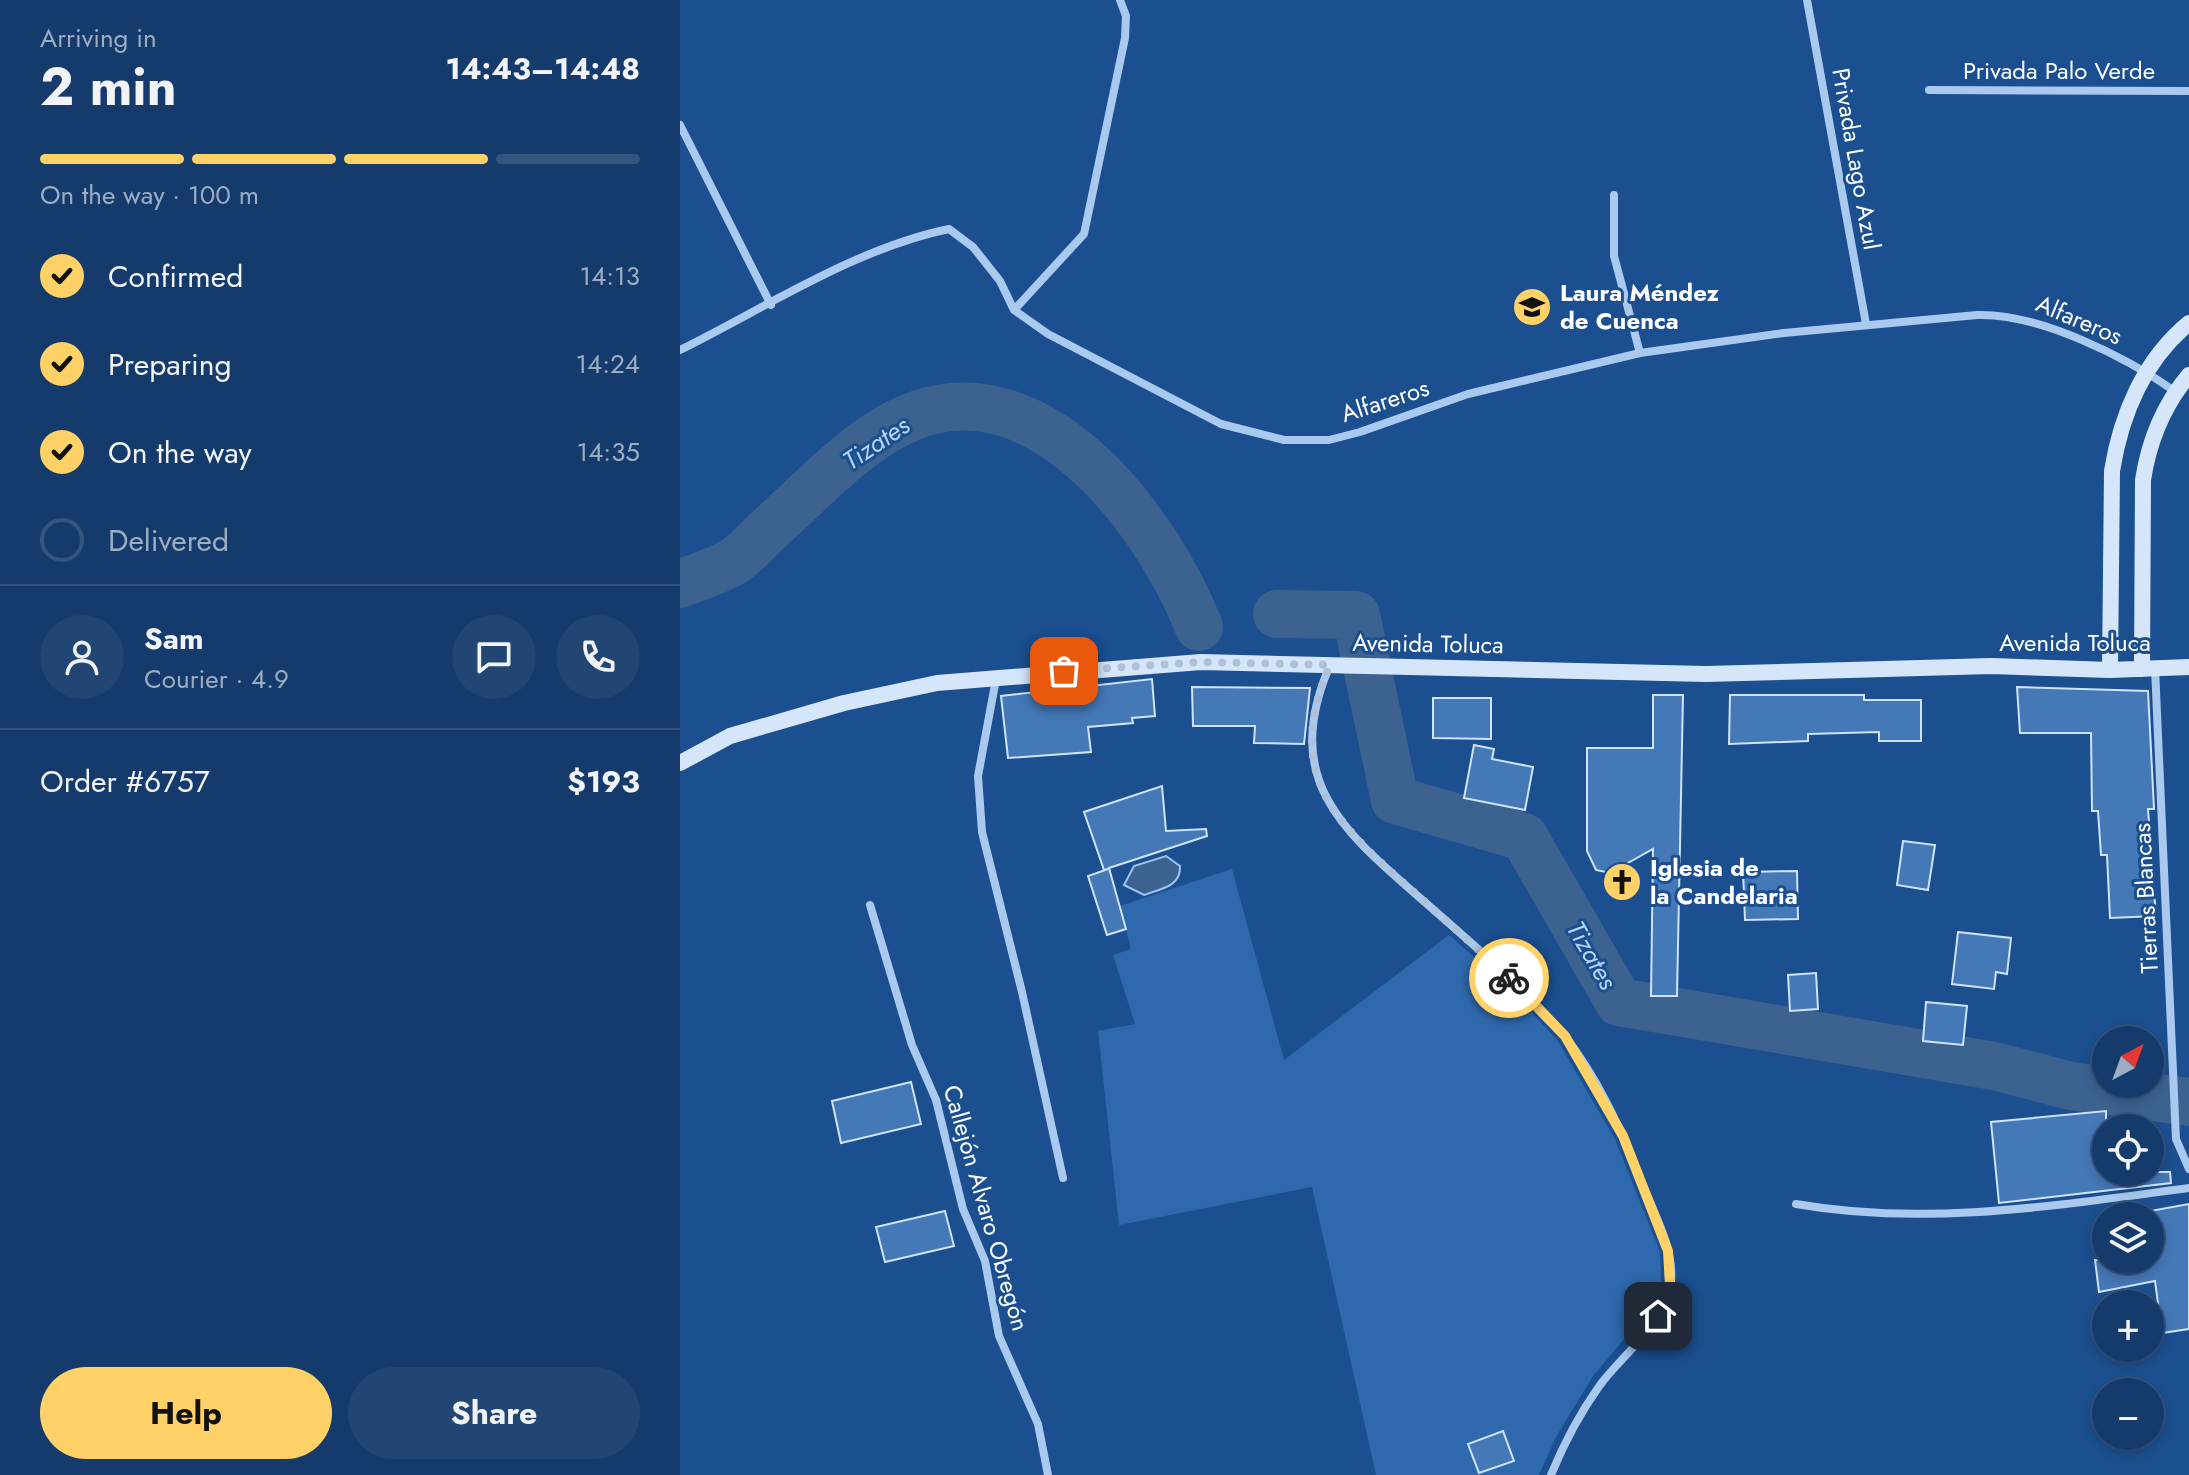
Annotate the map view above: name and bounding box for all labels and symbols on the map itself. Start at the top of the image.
street label: Privada Palo Verde [1963,53,2155,88]
street label: Privada Lago Azul [1823,65,1890,253]
place label: Laura Méndez de Cuenca [1560,275,1720,338]
school or university icon: Laura Méndez de Cuenca [1511,286,1553,328]
street label: Alfareros [2031,286,2128,353]
street label: Alfareros [1336,370,1433,431]
water label: Tizates [835,406,918,479]
street label: Avenida Toluca [1352,625,1504,662]
street label: Avenida Toluca [1999,625,2151,660]
pin [1030,637,1098,705]
street label: Tierras Blancas [2124,822,2167,974]
place label: Iglesia de la Candelaria [1650,850,1798,913]
church icon: Iglesia de la Candelaria [1601,861,1643,903]
water label: Tizates [1557,914,1627,997]
courier [1469,938,1549,1018]
north arrow [2092,1026,2164,1098]
street label: Callejón Alvaro Obregón [935,1081,1038,1335]
pin [1624,1282,1692,1350]

